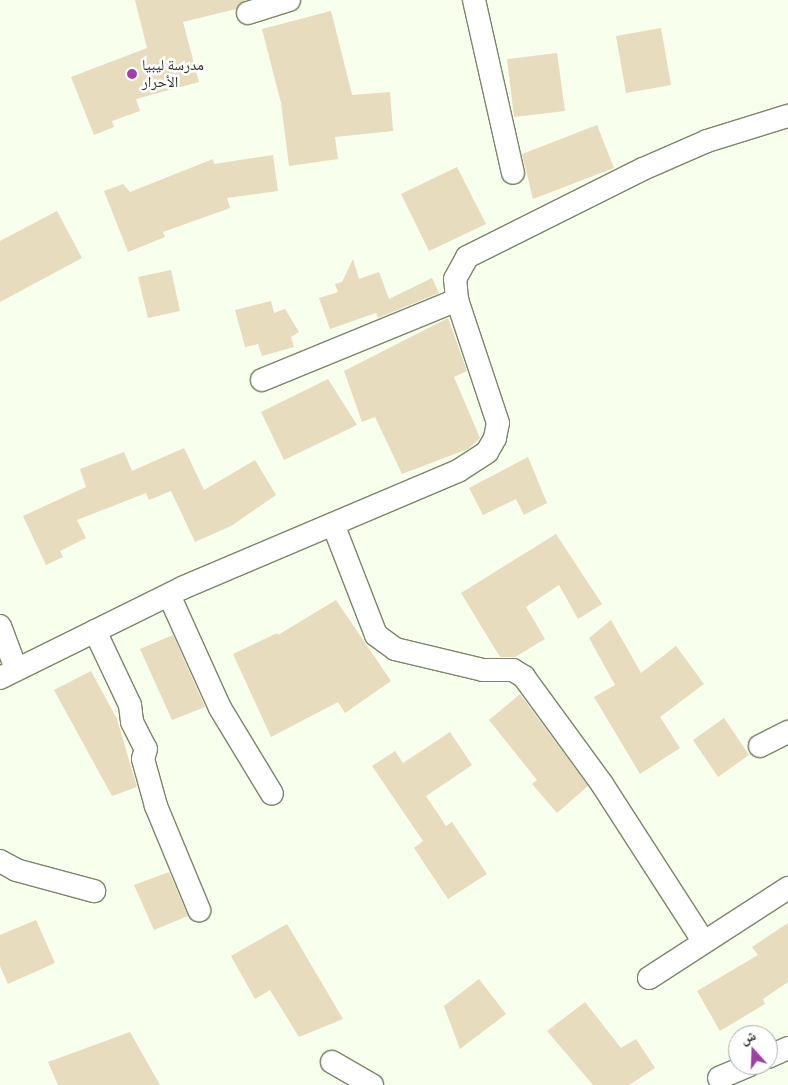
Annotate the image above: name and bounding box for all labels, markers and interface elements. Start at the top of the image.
place label: مدرسة ليبيا الأحرار [142,56,204,91]
marker: مدرسة ليبيا الأحرار [126,68,138,80]
north arrow [728,1025,778,1075]
text: ش [738,1026,758,1048]

